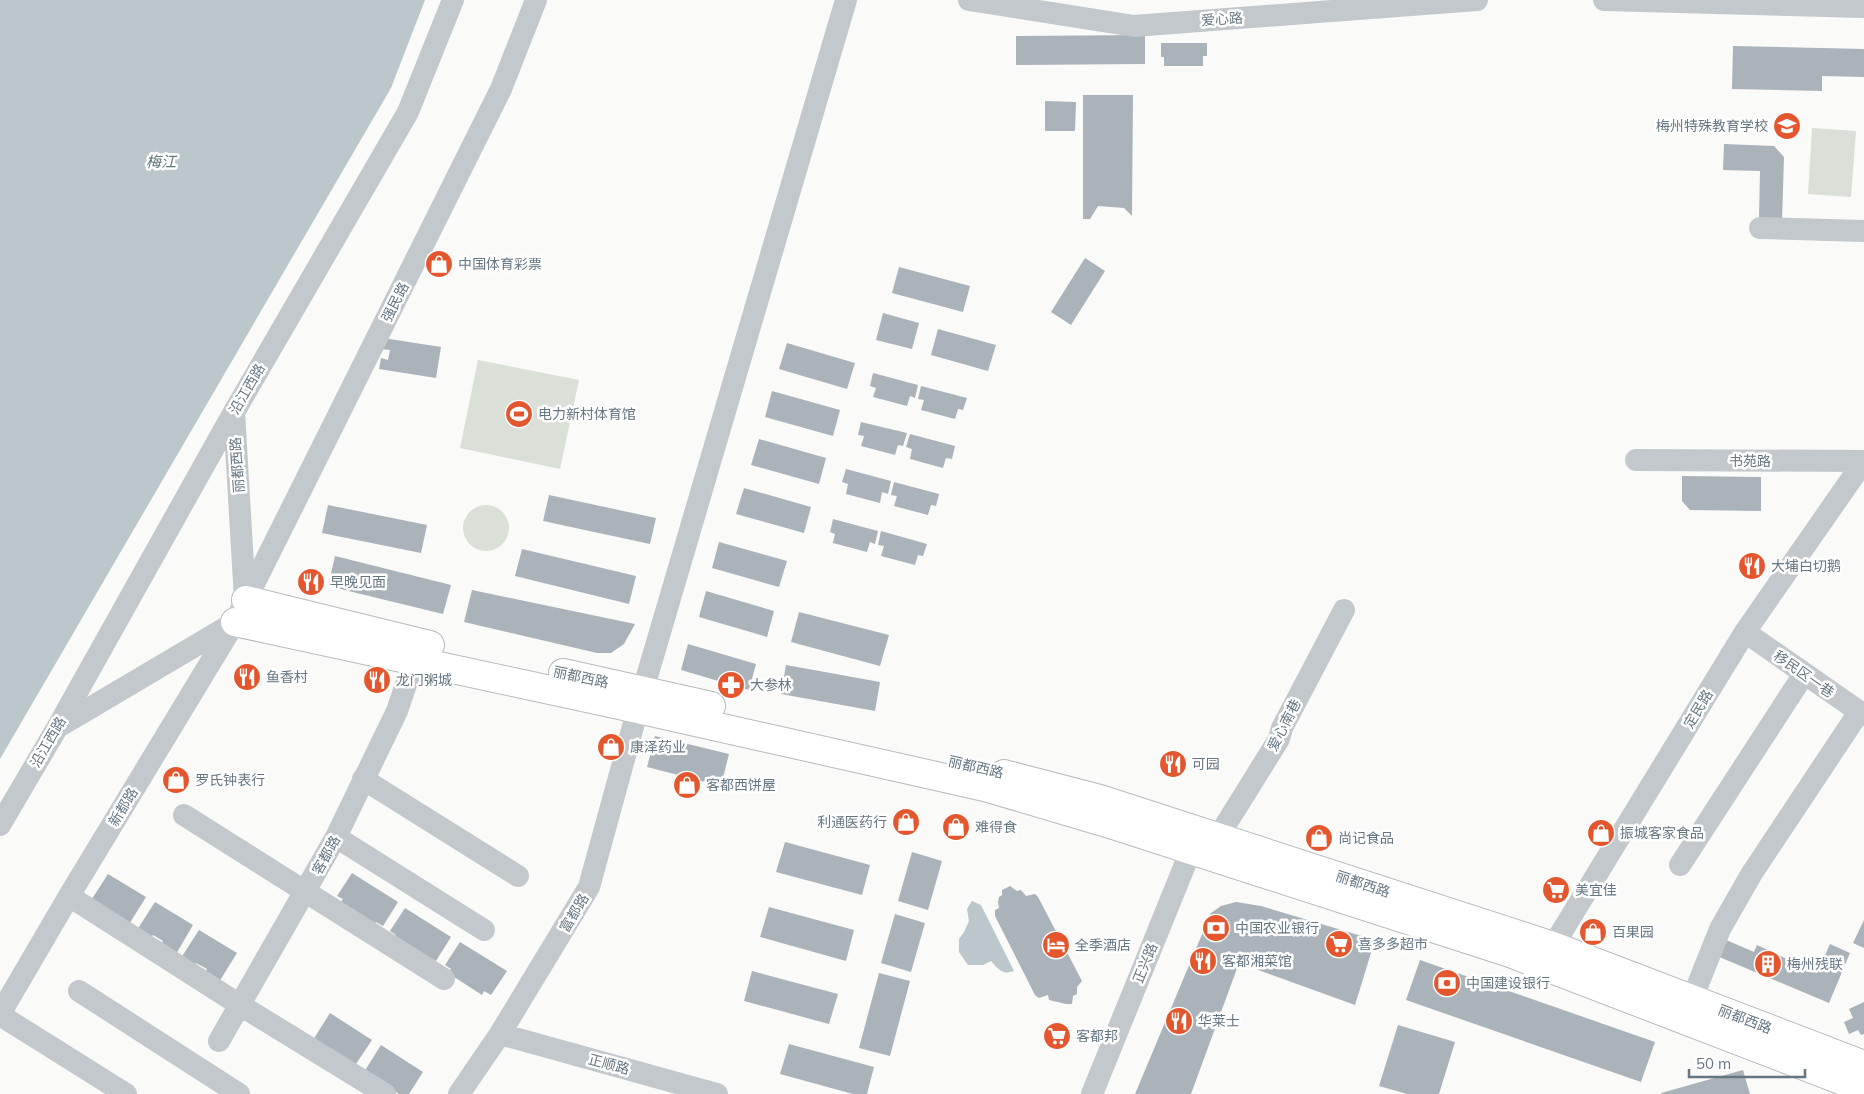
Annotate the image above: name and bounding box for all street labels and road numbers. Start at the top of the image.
street label: 爱心路 [1200,9,1244,29]
street label: 强民路 [377,279,413,325]
street label: 沿江西路 [225,360,269,418]
street label: 丽都西路 [226,436,248,494]
street label: 书苑路 [1729,452,1771,470]
street label: 移民区一巷 [1770,647,1838,701]
street label: 丽都西路 [552,662,610,692]
street label: 定民路 [1679,686,1717,732]
street label: 爱心南巷 [1263,696,1305,754]
street label: 沿江西路 [26,713,70,771]
street label: 丽都西路 [947,752,1005,782]
street label: 新都路 [104,784,142,830]
street label: 客都路 [308,832,344,878]
street label: 丽都西路 [1334,867,1392,901]
street label: 富都路 [555,890,593,936]
street label: 正兴路 [1129,940,1161,986]
street label: 丽都西路 [1716,1001,1774,1037]
street label: 正顺路 [586,1050,632,1078]

